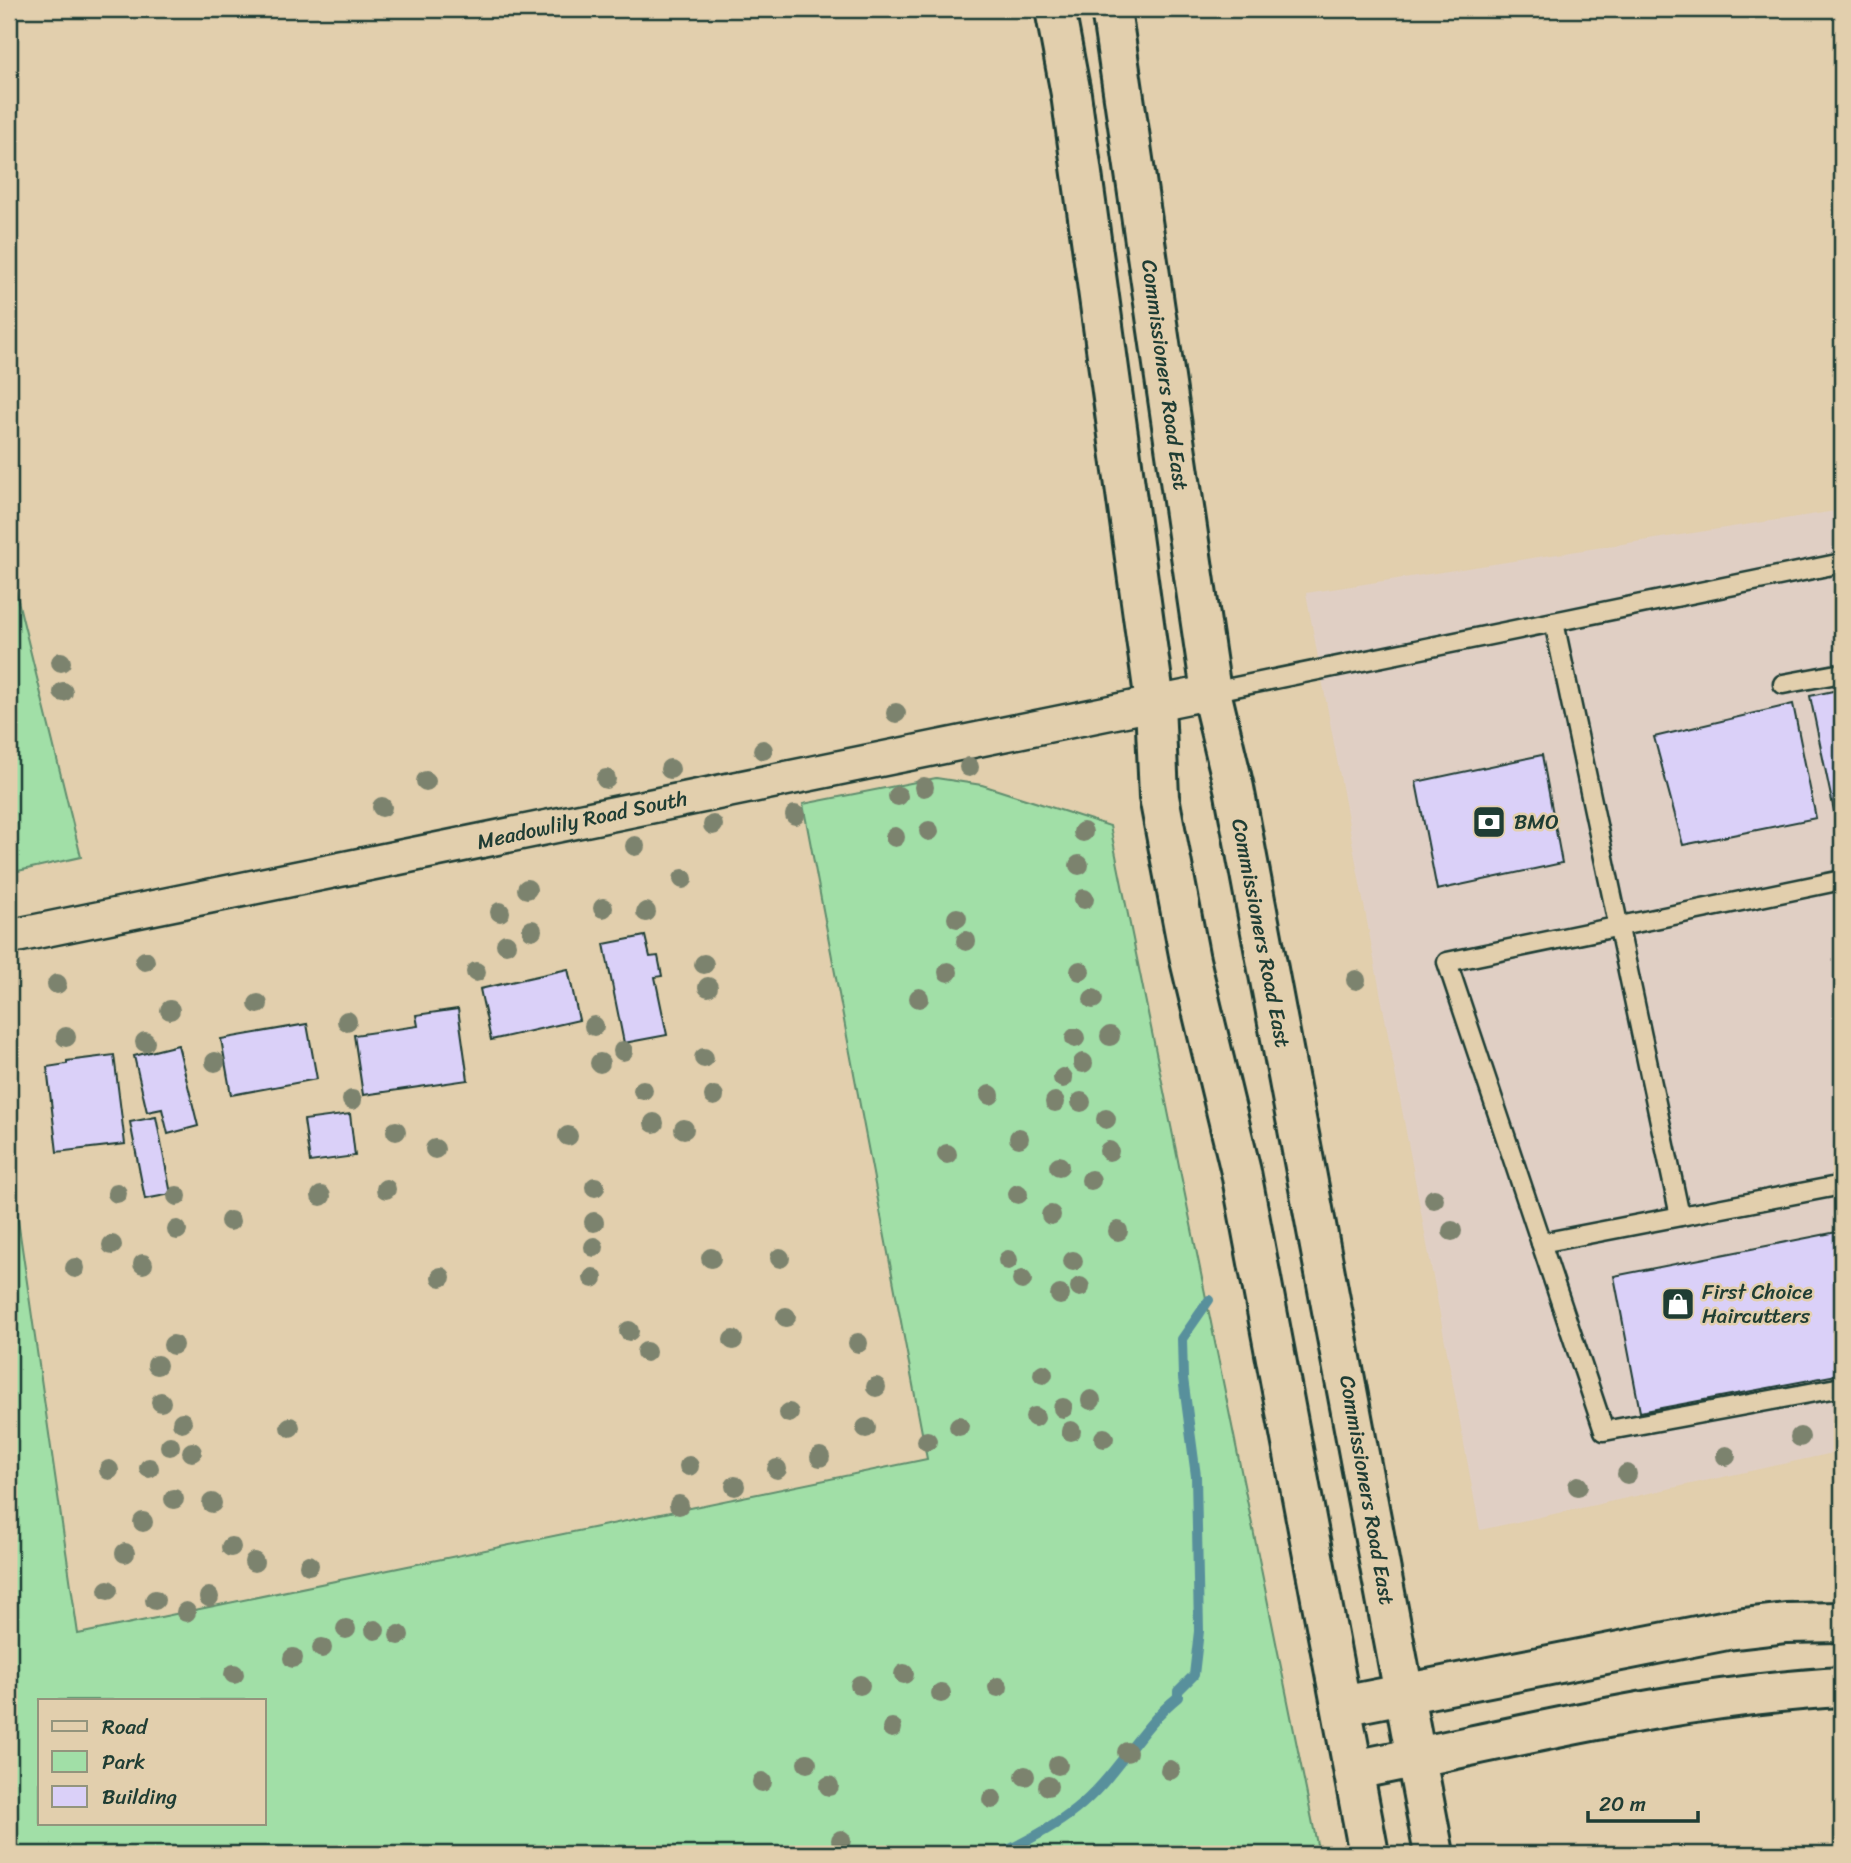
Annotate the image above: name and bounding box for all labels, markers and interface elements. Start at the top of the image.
street label: Commissioners Road East [1130,257,1200,493]
street label: Meadowlily Road South [473,779,691,861]
bank icon: BMO [1470,803,1508,841]
place label: BMO [1514,803,1559,841]
street label: Commissioners Road East [1220,815,1302,1051]
place label: First Choice Haircutters [1702,1273,1813,1335]
shop icon: First Choice Haircutters [1659,1285,1697,1323]
street label: Commissioners Road East [1328,1372,1406,1608]
legend [38,1699,266,1825]
text: Road [102,1708,149,1746]
text: Park [102,1743,145,1781]
text: Building [102,1778,178,1816]
scale bar [1588,1779,1699,1823]
text: 20 m [1599,1785,1646,1823]

